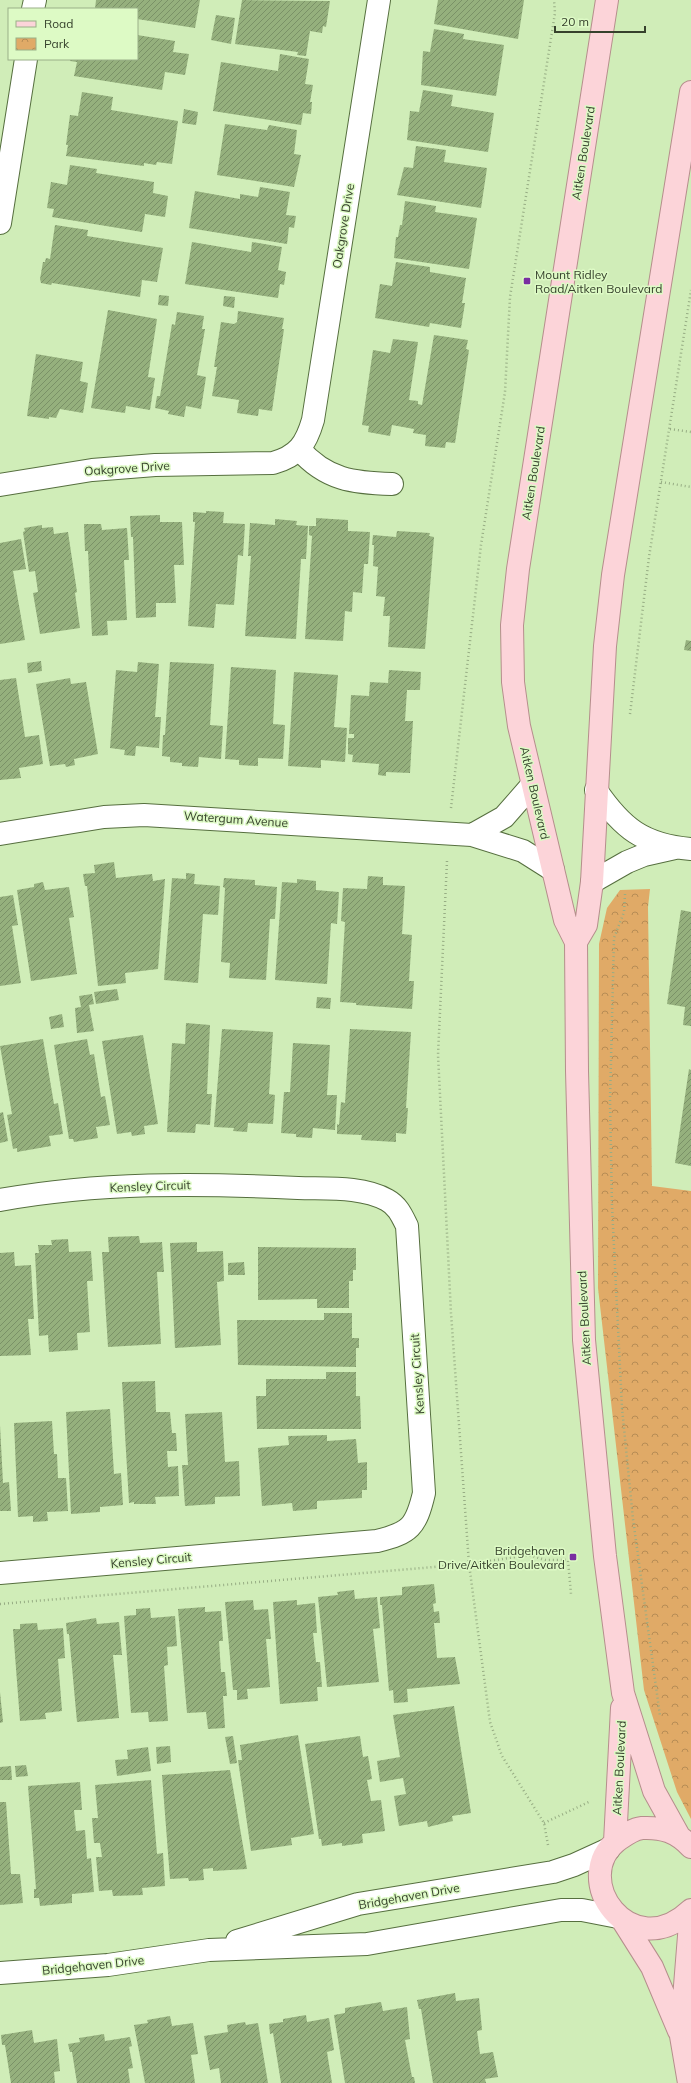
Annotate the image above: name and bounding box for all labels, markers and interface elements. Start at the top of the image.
legend [8,8,138,60]
scale bar [555,8,645,34]
text: 20 m [561,14,589,29]
text: Road [44,16,73,31]
text: Park [44,36,70,51]
street label: Aitken Boulevard [568,105,598,201]
street label: Oakgrove Drive [329,182,357,270]
place label: Mount Ridley Road/Aitken Boulevard [535,267,662,296]
marker: Mount Ridley Road/Aitken Boulevard [522,276,532,286]
street label: Aitken Boulevard [518,425,548,521]
street label: Oakgrove Drive [84,458,170,478]
street label: Aitken Boulevard [517,745,553,841]
street label: Watergum Avenue [183,808,289,830]
street label: Kensley Circuit [109,1177,191,1195]
street label: Aitken Boulevard [574,1270,594,1366]
street label: Kensley Circuit [407,1333,427,1415]
place label: Bridgehaven Drive/Aitken Boulevard [438,1543,565,1572]
street label: Kensley Circuit [110,1549,192,1571]
marker: Bridgehaven Drive/Aitken Boulevard [568,1552,578,1562]
street label: Aitken Boulevard [609,1720,629,1816]
street label: Bridgehaven Drive [357,1880,461,1912]
street label: Bridgehaven Drive [41,1952,145,1978]

